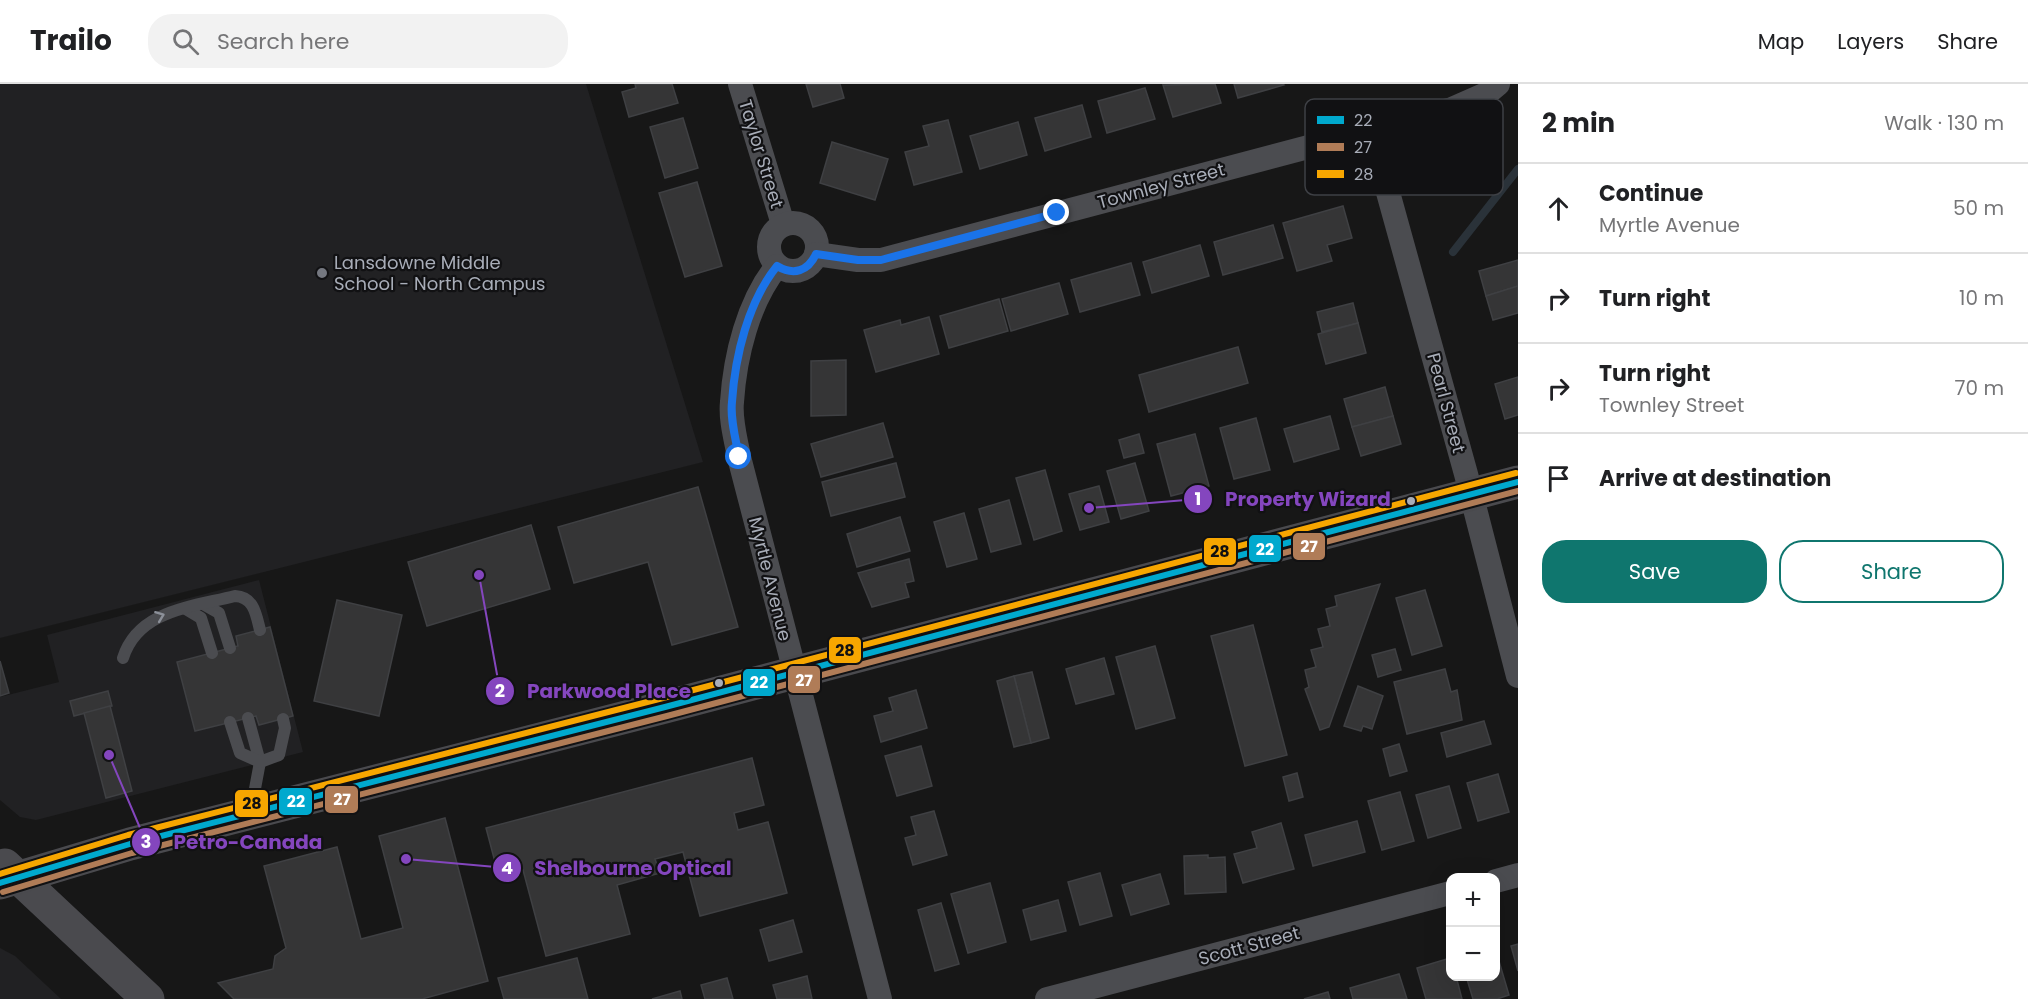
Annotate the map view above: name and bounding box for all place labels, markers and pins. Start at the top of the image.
place label: Lansdowne Middle School - North Campus [334,250,545,296]
marker: Lansdowne Middle School - North Campus [315,266,329,280]
callout: Property Wizard [1183,480,1403,518]
unlabelled marker [1405,495,1417,507]
callout: Parkwood Place [485,672,703,710]
unlabelled marker [713,677,725,689]
callout: Petro-Canada [131,823,334,861]
callout: Shelbourne Optical [492,849,744,887]

